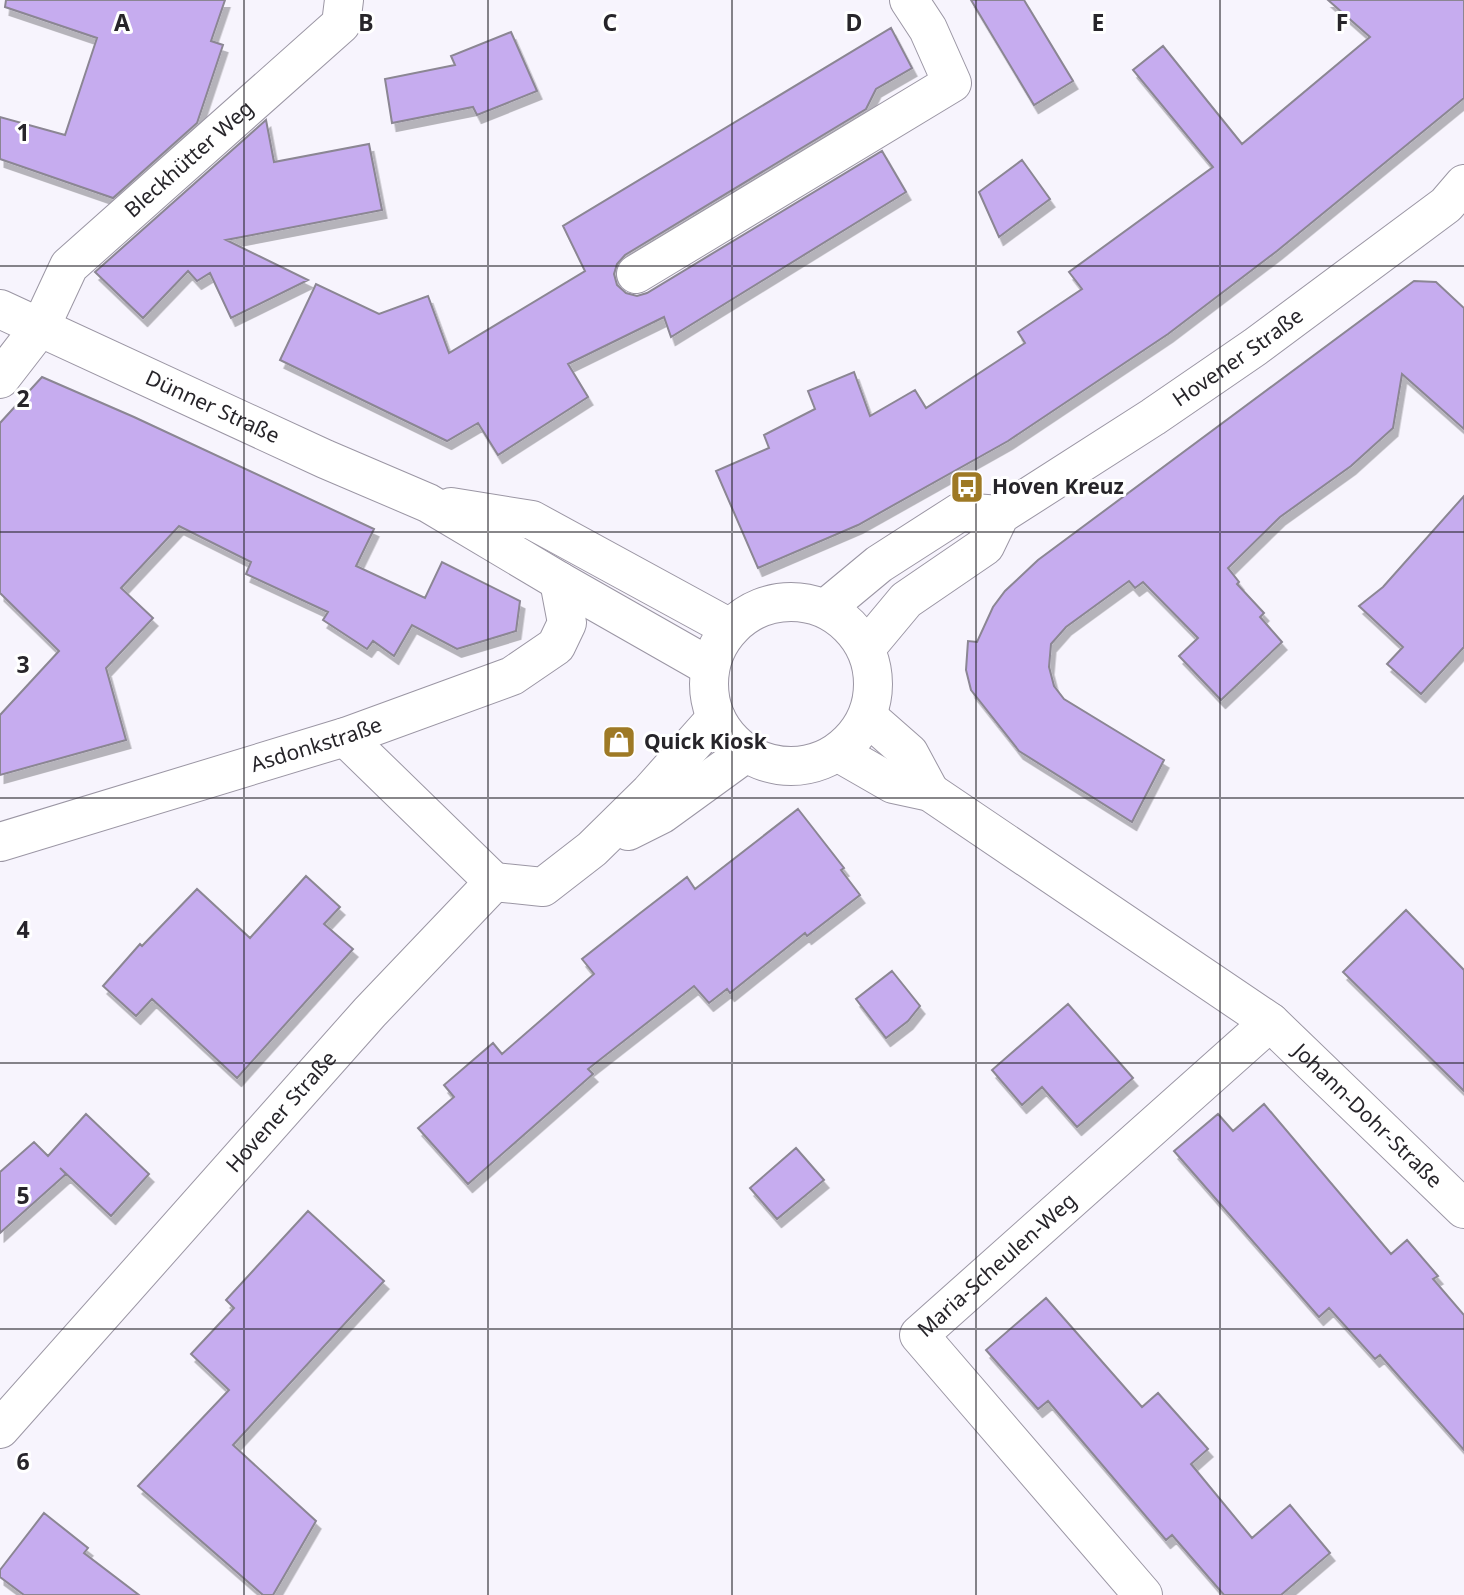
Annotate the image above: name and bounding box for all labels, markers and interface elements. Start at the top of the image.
text: A [114,6,130,38]
text: B [358,6,374,38]
text: C [603,6,618,38]
text: D [846,6,862,38]
text: E [1092,6,1104,38]
text: F [1336,6,1348,38]
street label: Bleckhütter Weg [118,94,259,223]
text: 1 [16,116,30,148]
street label: Hovener Straße [1167,301,1308,413]
street label: Dünner Straße [141,363,284,449]
text: 2 [16,382,30,414]
bus stop icon: Hoven Kreuz [948,468,986,506]
place label: Hoven Kreuz [992,472,1124,500]
text: 3 [16,648,30,680]
street label: Asdonkstraße [247,710,386,778]
shop icon: Quick Kiosk [600,723,638,761]
place label: Quick Kiosk [644,727,768,755]
text: 4 [16,913,30,945]
street label: Johann-Dohr-Straße [1286,1036,1449,1194]
street label: Hovener Straße [219,1044,342,1178]
text: 5 [16,1179,30,1211]
street label: Maria-Scheulen-Weg [911,1186,1082,1343]
text: 6 [16,1445,30,1477]

